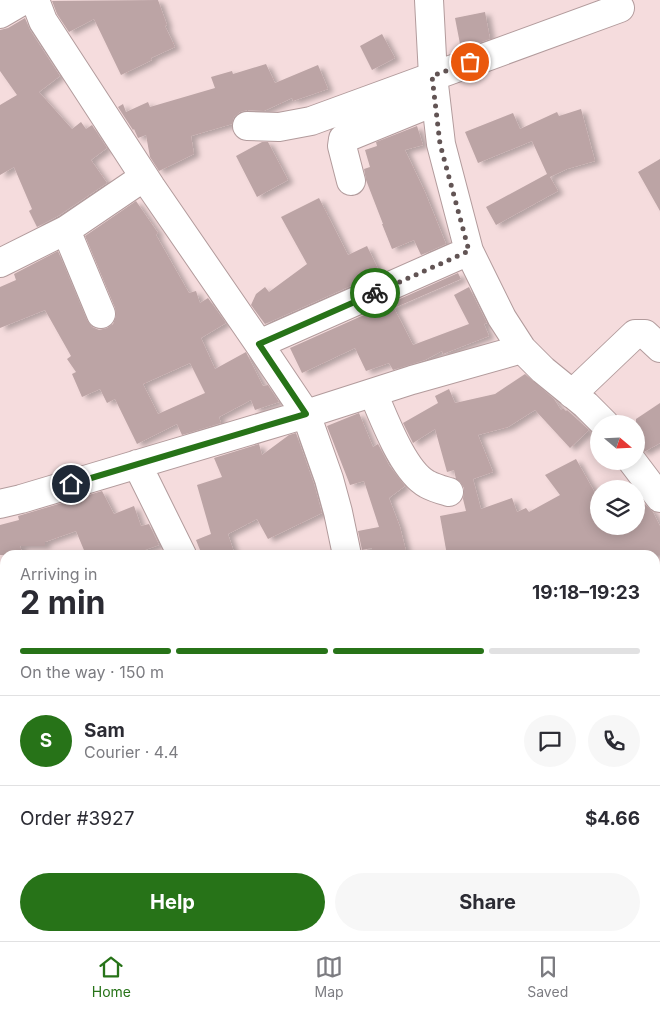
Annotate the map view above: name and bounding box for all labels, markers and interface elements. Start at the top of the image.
pin [449,41,491,83]
icon: bag [456,48,484,76]
courier [350,268,400,318]
icon: bike [361,279,389,307]
north arrow [590,415,645,470]
map controls [590,415,645,535]
pin [50,463,92,505]
icon: home [57,470,85,498]
button: layers [590,480,645,535]
text: Arriving in [20,564,97,584]
text: 19:18–19:23 [532,581,640,604]
text: 2 min [20,583,106,622]
text: On the way · 150 m [20,662,164,682]
button: chat [524,715,576,767]
button: phone [588,715,640,767]
text: Sam [84,719,125,742]
text: S [40,729,52,752]
text: Courier · 4.4 [84,742,179,762]
text: Order #3927 [20,807,134,830]
text: $4.66 [585,807,640,830]
button: Help [20,873,325,931]
button: Share [335,873,640,931]
tab: Home [92,953,131,1000]
tab: Map [315,953,344,1000]
tab: Saved [527,953,568,1000]

